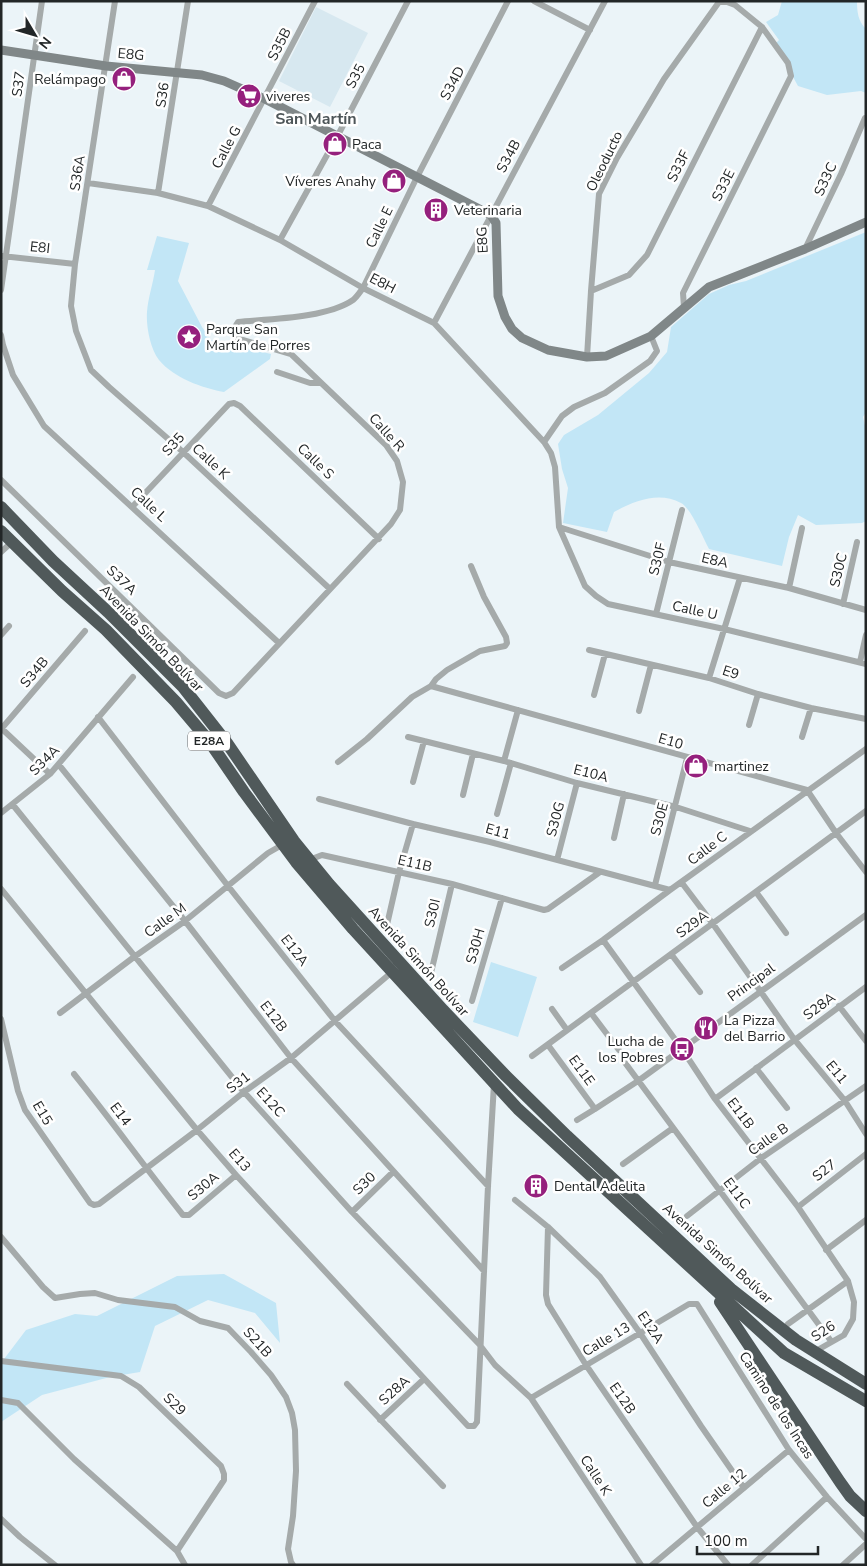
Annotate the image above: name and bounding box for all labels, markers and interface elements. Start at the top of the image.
north arrow [10,10,60,60]
street label: S35B [263,24,296,64]
text: N [34,33,56,53]
street label: E8G [117,44,145,65]
street label: S35 [341,61,370,92]
street label: S34D [436,63,469,104]
shop icon: Relámpago [111,66,137,92]
street label: S37 [7,70,30,98]
place label: Relámpago [34,70,106,89]
street label: S36 [151,81,174,109]
supermarket icon: viveres [236,83,262,109]
place label: viveres [266,87,310,106]
district label: San Martín [275,108,357,130]
street label: Calle G [207,122,246,172]
street label: Oleoducto [582,128,627,195]
shop icon: Paca [322,131,348,157]
place label: Paca [352,135,382,154]
street label: S34B [492,136,525,176]
street label: S33F [662,147,695,185]
street label: S36A [65,154,90,192]
street label: S33C [809,159,841,199]
street label: S33E [707,166,740,204]
shop icon: Víveres Anahy [381,168,407,194]
place label: Víveres Anahy [284,172,377,191]
building icon: Veterinaria [423,197,449,223]
place label: Veterinaria [453,201,522,220]
street label: Calle E [361,203,398,251]
street label: E8G [472,226,493,254]
street label: E8I [29,237,51,258]
street label: E8H [366,269,399,298]
place label: Parque San Martín de Porres [206,320,310,355]
place icon: Parque San Martín de Porres [176,324,202,350]
street label: Calle R [364,409,409,456]
street label: S35 [158,429,189,460]
street label: Calle K [188,439,234,484]
street label: Calle S [293,439,339,484]
street label: Calle L [126,483,171,526]
street label: S30F [644,540,671,577]
street label: E8A [700,548,730,573]
street label: S30C [825,551,852,589]
street label: S37A [102,561,141,600]
street label: Avenida Simón Bolívar [95,581,208,696]
street label: Calle U [670,596,719,625]
street label: S34B [16,653,53,692]
street label: E9 [720,661,742,684]
street label: E10 [656,729,685,754]
road number: E28A [188,731,230,750]
street label: S34A [25,741,64,780]
shop icon: martinez [683,753,709,779]
place label: martinez [714,757,769,776]
street label: E10A [572,760,610,787]
street label: S30G [542,799,569,839]
street label: S30E [646,800,673,838]
street label: E11 [483,819,512,844]
street label: Calle C [683,827,731,870]
street label: E11B [396,850,434,877]
street label: S30I [420,897,445,929]
street label: Calle M [140,899,190,942]
street label: Avenida Simón Bolívar [364,902,473,1020]
street label: S29A [672,906,712,943]
street label: S30H [461,926,490,966]
street label: E12A [276,931,313,970]
street label: Principal [724,958,780,1006]
street label: S28A [799,988,839,1025]
street label: E12B [256,997,292,1036]
place label: La Pizza del Barrio [724,1011,786,1046]
restaurant icon: La Pizza del Barrio [693,1015,719,1041]
place label: Lucha de los Pobres [598,1032,664,1067]
bus stop icon: Lucha de los Pobres [669,1036,695,1062]
street label: E11E [564,1051,599,1089]
street label: E11 [821,1057,852,1088]
street label: S31 [222,1067,254,1098]
street label: E12C [252,1083,289,1121]
street label: E11B [723,1094,759,1133]
street label: E15 [28,1098,57,1129]
street label: E14 [106,1099,136,1130]
street label: Calle B [744,1119,792,1160]
street label: E13 [224,1145,255,1176]
street label: S27 [808,1155,840,1186]
street label: S30A [184,1168,223,1205]
street label: S30 [349,1168,380,1199]
building icon: Dental Adelita [523,1173,549,1199]
street label: E11C [719,1174,755,1213]
place label: Dental Adelita [554,1177,645,1196]
street label: Avenida Simón Bolívar [659,1199,777,1308]
street label: E12A [633,1307,668,1347]
street label: S26 [807,1317,839,1346]
street label: Calle 13 [579,1318,634,1361]
street label: S21B [239,1323,276,1362]
street label: Camino de los Incas [735,1348,819,1463]
street label: S28A [375,1371,414,1409]
street label: E12B [605,1379,640,1418]
street label: S29 [159,1389,190,1420]
street label: Calle K [575,1451,616,1499]
street label: Calle 12 [698,1464,751,1513]
scale bar [697,1524,818,1556]
text: 100 m [704,1531,748,1551]

